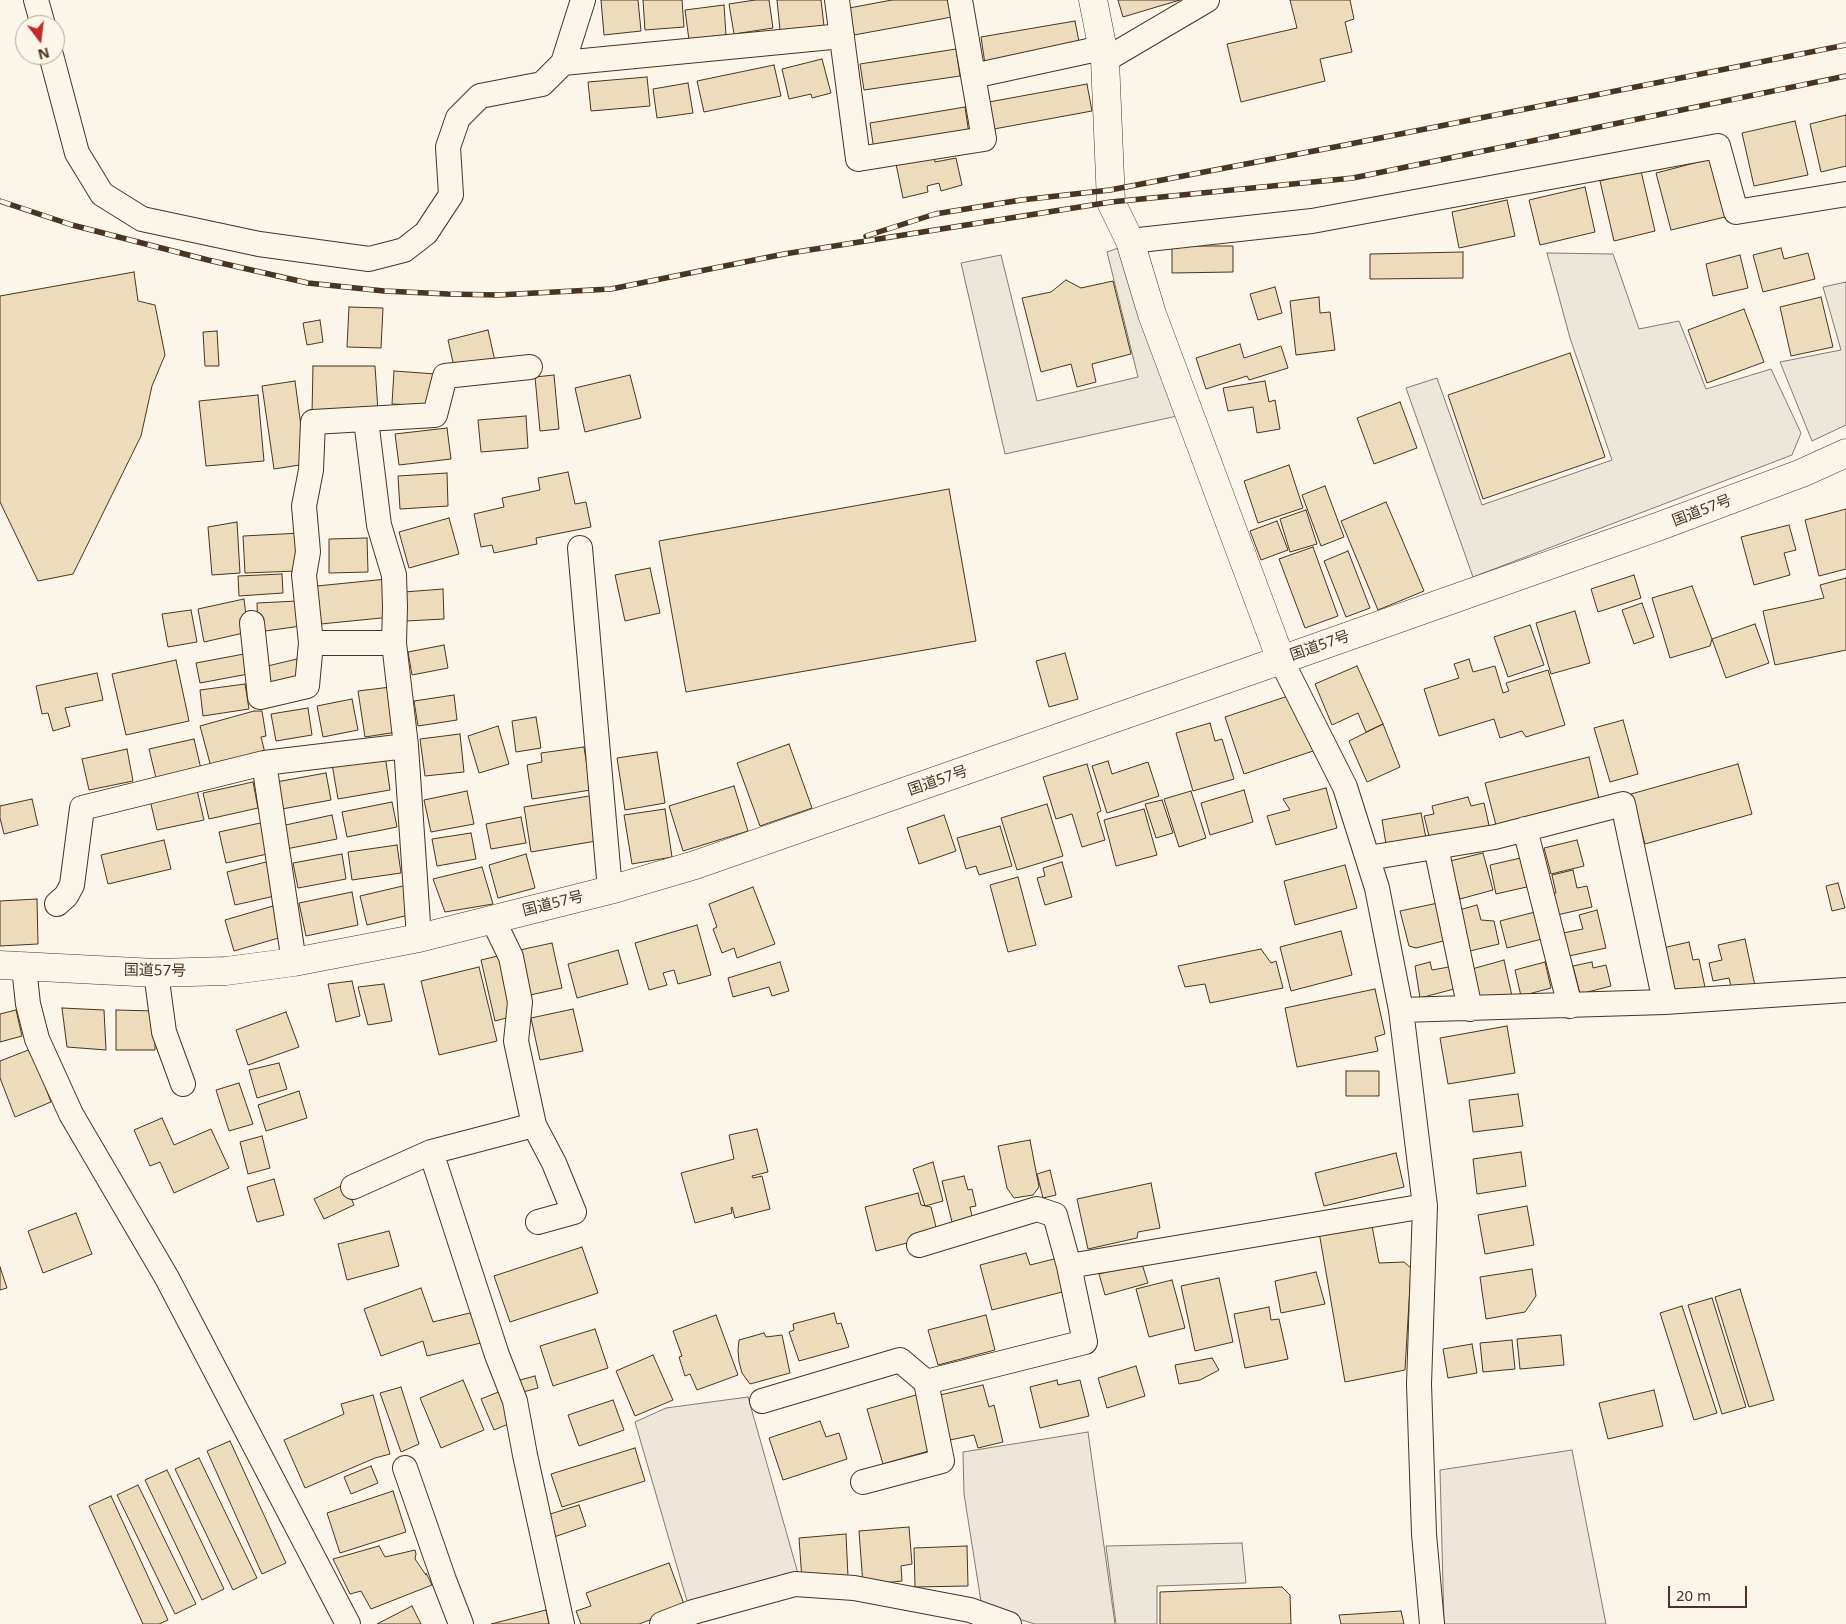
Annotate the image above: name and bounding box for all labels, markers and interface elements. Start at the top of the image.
north arrow [15,15,65,65]
text: N [36,43,52,65]
street label: 国道57号 [1670,491,1734,531]
street label: 国道57号 [1288,627,1352,665]
street label: 国道57号 [906,762,970,800]
street label: 国道57号 [521,888,585,920]
street label: 国道57号 [124,961,186,981]
scale bar [1671,1576,1750,1608]
text: 20 m [1676,1585,1711,1605]

